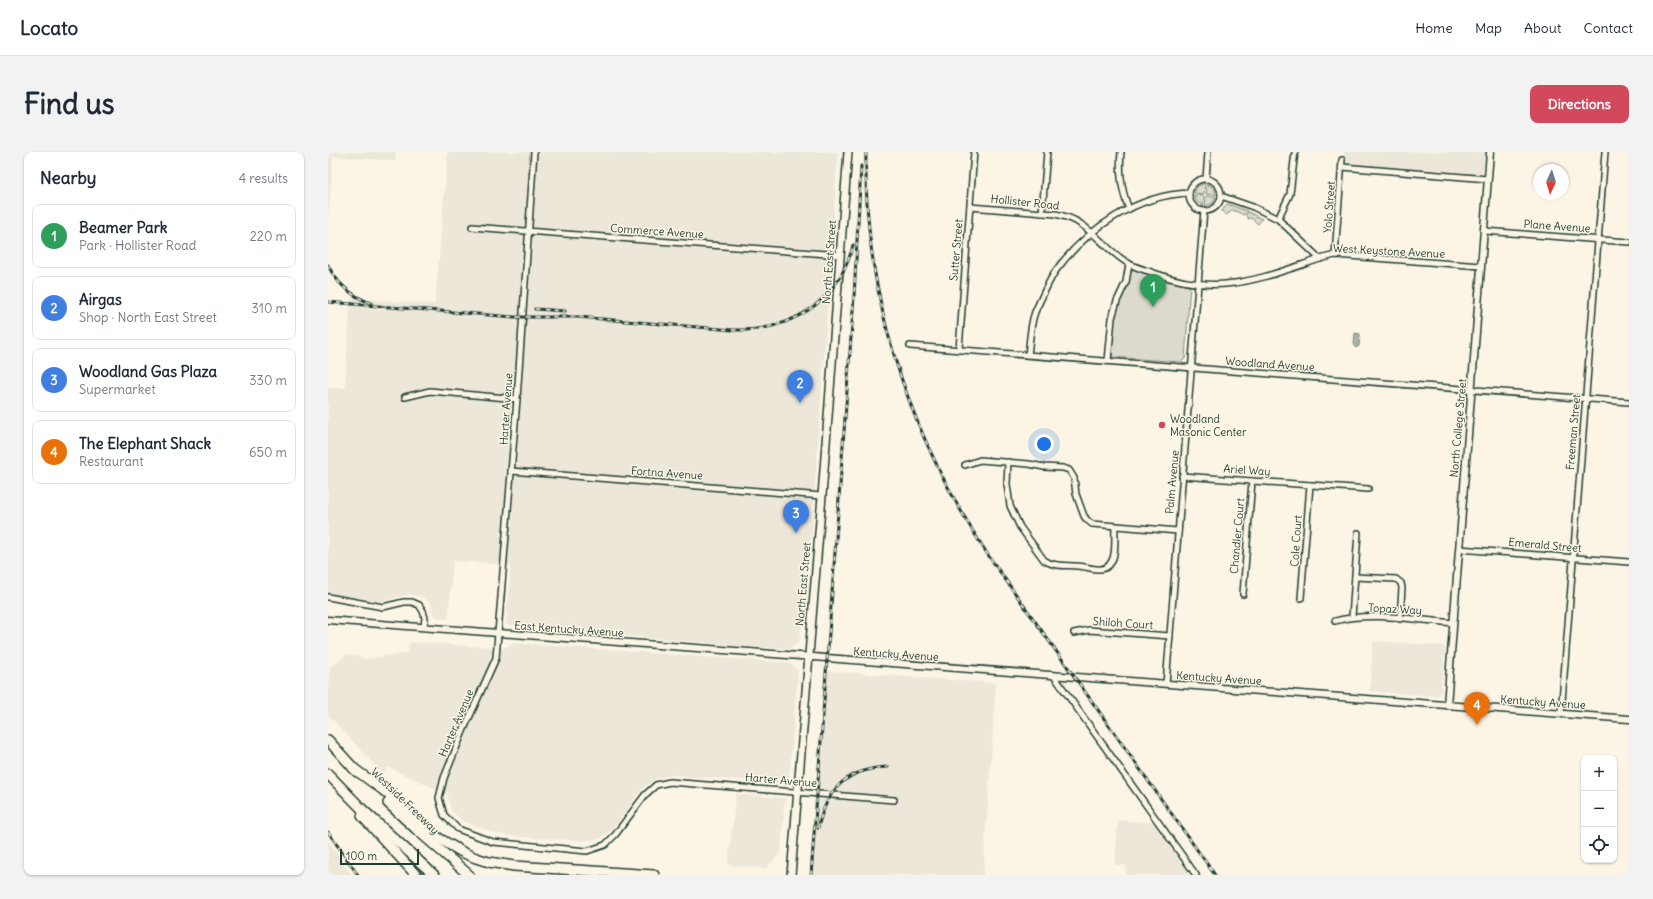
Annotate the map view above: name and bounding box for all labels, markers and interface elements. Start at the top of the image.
text: Locato [20,16,78,40]
text: Home [1415,19,1453,37]
text: Map [1475,19,1502,37]
text: About [1524,19,1562,37]
text: Contact [1584,19,1633,37]
button: Directions [1530,85,1629,123]
text: Find us [24,86,115,122]
north arrow [1533,164,1569,200]
text: Nearby [40,167,96,189]
text: 4 results [239,170,288,187]
street label: Yolo Street [1320,180,1338,234]
street label: Hollister Road [990,191,1061,213]
street label: Plane Avenue [1523,217,1591,235]
text: Beamer Park [79,218,167,237]
street label: Sutter Street [946,218,966,282]
street label: North East Street [819,219,839,304]
street label: Commerce Avenue [610,221,704,241]
text: 1 [51,228,57,245]
text: 220 m [250,228,287,245]
text: Park · Hollister Road [79,237,196,254]
street label: West Keystone Avenue [1333,241,1445,261]
pin: 1 [1140,274,1166,307]
text: Airgas [79,290,122,309]
text: 2 [50,300,58,317]
text: 310 m [252,300,287,317]
text: Shop · North East Street [79,309,217,326]
street label: Woodland Avenue [1225,354,1315,374]
text: Woodland Gas Plaza [79,362,217,381]
pin: 2 [787,370,813,403]
text: 3 [50,372,58,389]
text: 330 m [249,372,287,389]
street label: Harter Avenue [496,372,516,445]
street label: North College Street [1447,378,1469,478]
text: Supermarket [79,381,156,398]
street label: Freeman Street [1563,393,1583,470]
place label: Woodland Masonic Center [1170,412,1247,439]
marker: Woodland Masonic Center [1157,420,1167,430]
text: The Elephant Shack [79,434,211,453]
your location [1034,434,1054,454]
text: 4 [50,444,58,461]
text: 650 m [249,444,287,461]
street label: Palm Avenue [1162,449,1182,515]
text: Restaurant [79,453,144,470]
street label: Ariel Way [1223,461,1271,479]
street label: Fortna Avenue [630,463,704,483]
street label: Chandler Court [1227,497,1247,575]
pin: 3 [783,500,809,533]
street label: Cole Court [1287,514,1305,568]
street label: Emerald Street [1508,535,1583,555]
street label: North East Street [792,541,814,627]
street label: Topaz Way [1368,601,1422,617]
street label: Shiloh Court [1092,614,1154,632]
street label: East Kentucky Avenue [514,618,624,640]
street label: Kentucky Avenue [853,644,939,664]
street label: Kentucky Avenue [1176,668,1262,688]
street label: Harter Avenue [435,687,477,759]
pin: 4 [1464,692,1490,725]
street label: Kentucky Avenue [1500,692,1586,712]
map controls [1581,755,1617,863]
button: + [1581,755,1617,791]
street label: Westside Freeway [368,765,442,837]
street label: Harter Avenue [744,770,818,790]
button: − [1581,791,1617,827]
button: locate [1581,827,1617,863]
scale bar [340,847,419,866]
text: 100 m [346,849,377,863]

